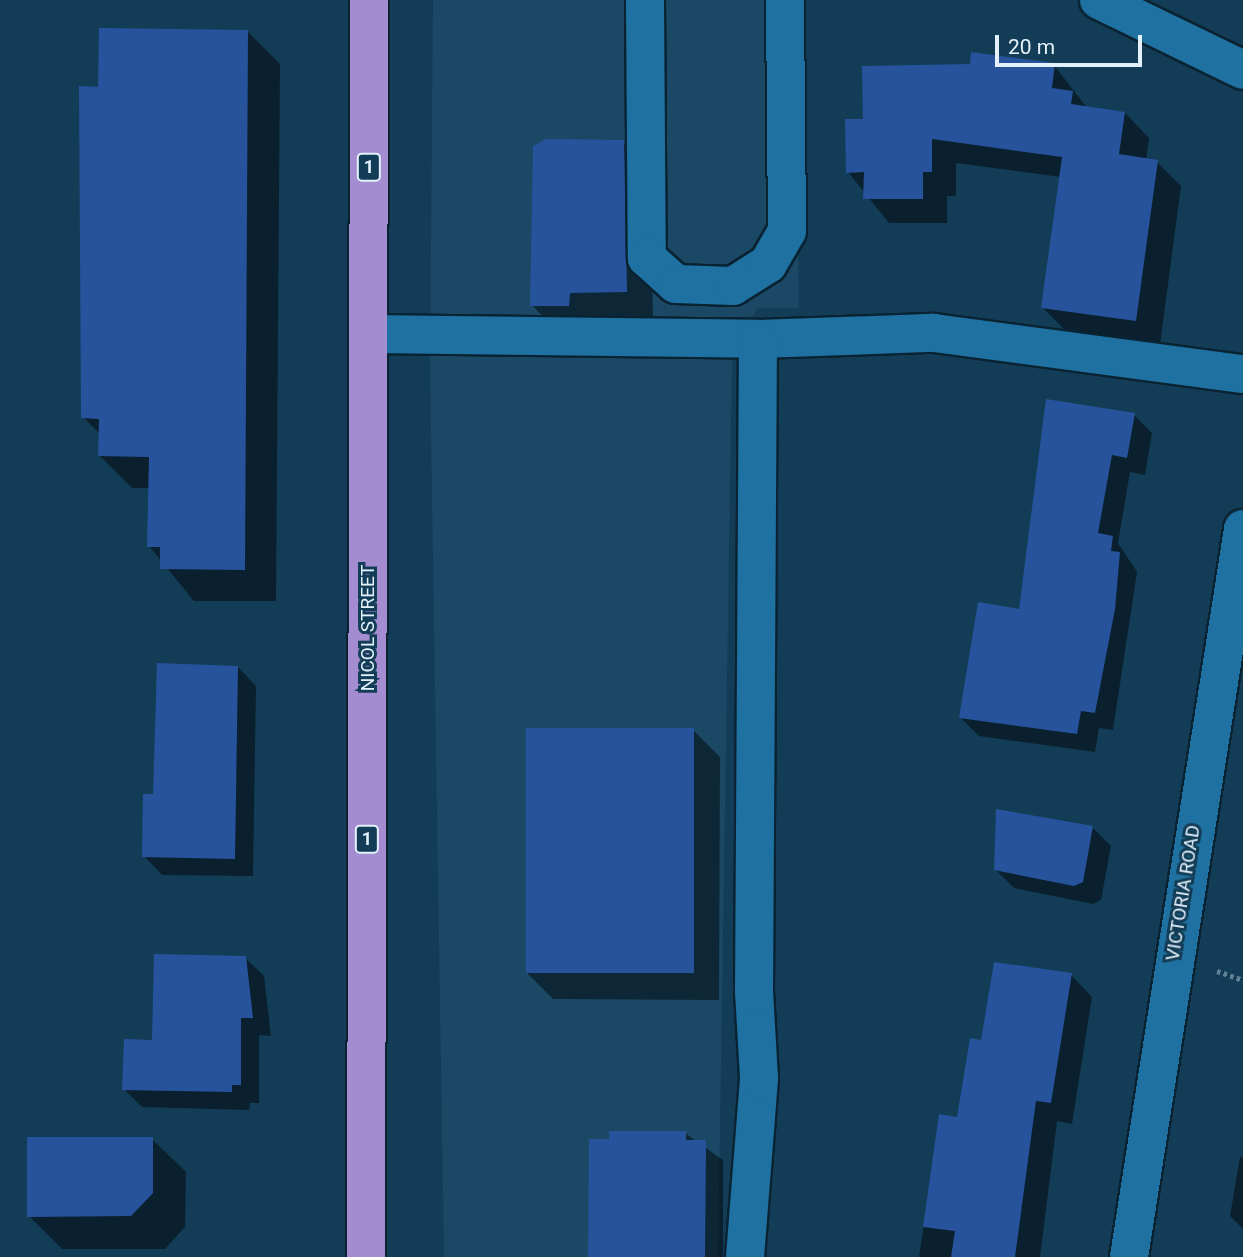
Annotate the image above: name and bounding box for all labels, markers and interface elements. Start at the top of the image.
scale bar [998,21,1145,65]
text: 20 m [1008,35,1055,59]
road number: 1 [357,152,381,182]
street label: NICOL STREET [357,565,379,691]
road number: 1 [355,824,379,854]
street label: VICTORIA ROAD [1161,824,1205,962]

